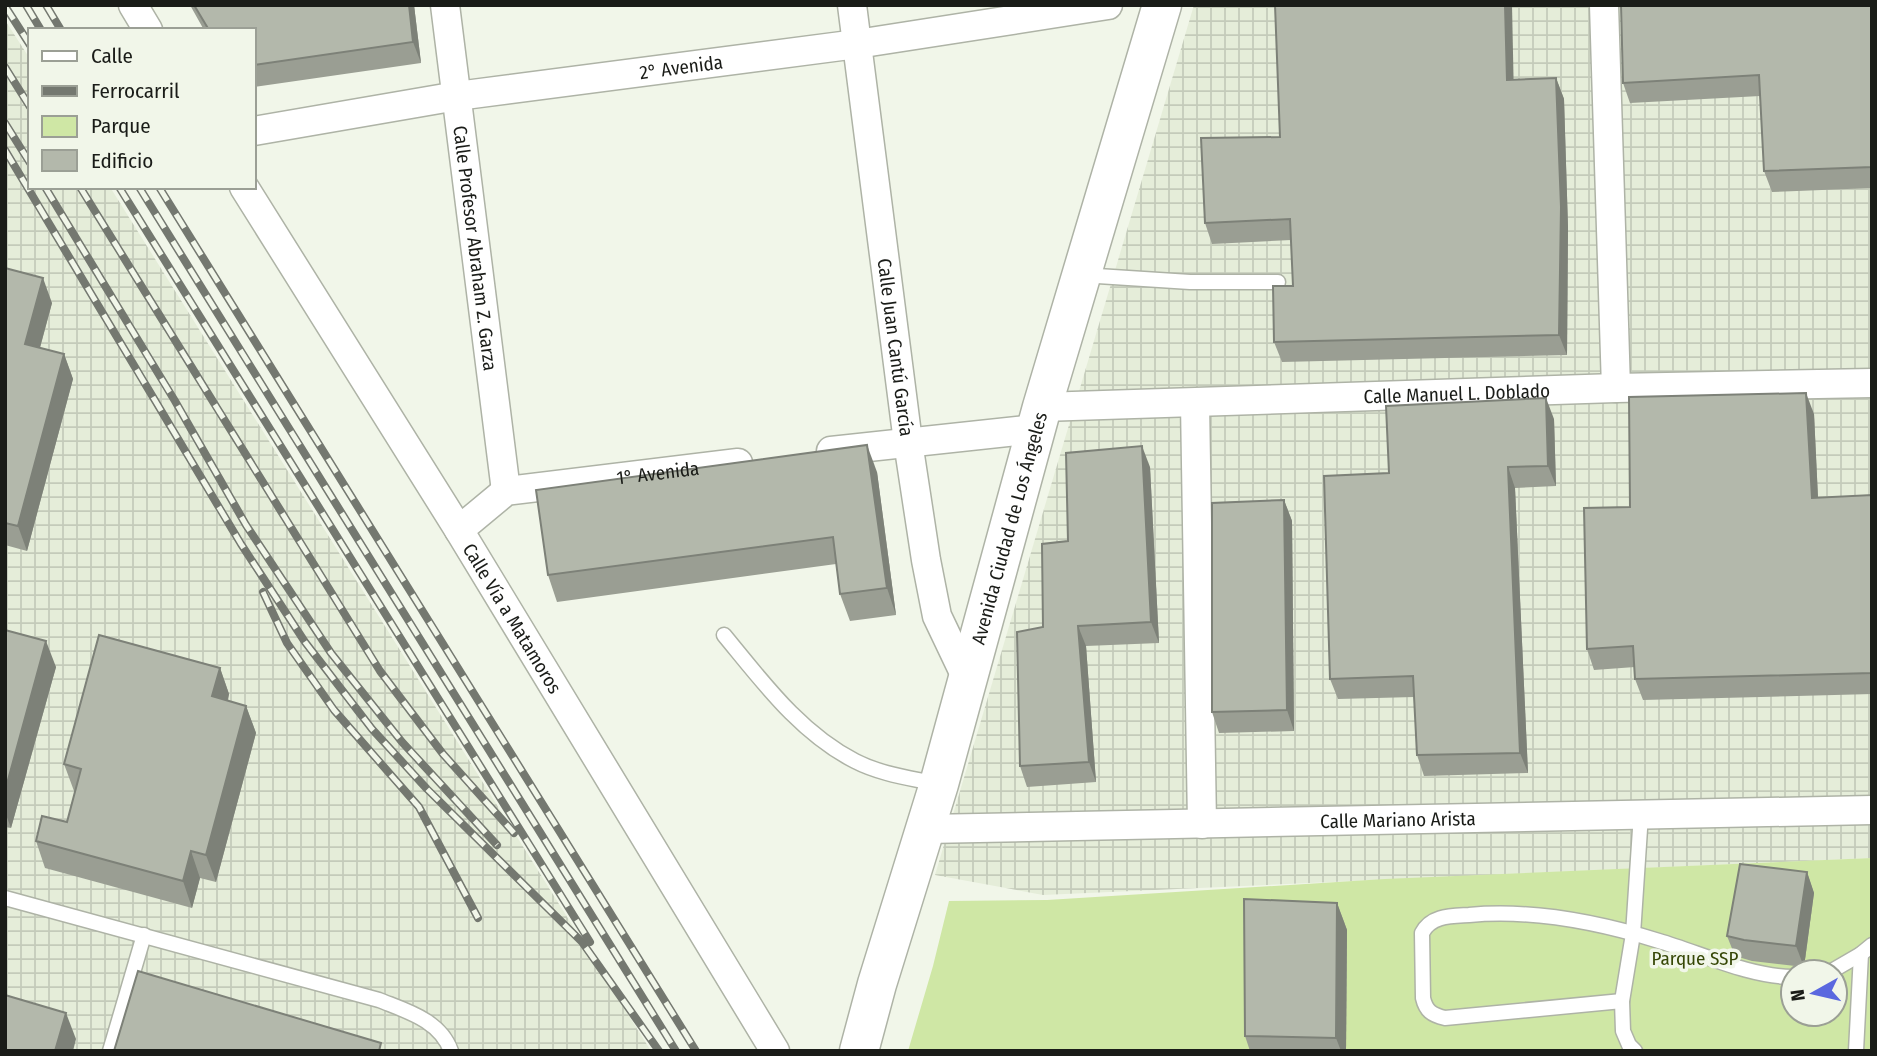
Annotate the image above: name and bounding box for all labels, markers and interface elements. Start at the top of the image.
legend [28,28,256,189]
text: Calle [91,43,133,69]
street label: 2° Avenida [638,51,724,84]
text: Ferrocarril [91,78,180,104]
text: Parque [91,113,151,139]
street label: Calle Profesor Abraham Z. Garza [448,124,502,372]
text: Edificio [91,148,153,174]
street label: Calle Juan Cantú García [873,257,918,438]
street label: Calle Manuel L. Doblado [1363,379,1550,408]
street label: Avenida Ciudad de Los Ángeles [967,409,1052,647]
street label: 1° Avenida [615,457,700,490]
street label: Calle Vía a Matamoros [458,539,566,698]
street label: Calle Mariano Arista [1320,807,1476,833]
park label: Parque SSP [1652,947,1739,970]
north arrow [1779,958,1849,1028]
text: N [1785,988,1810,1003]

